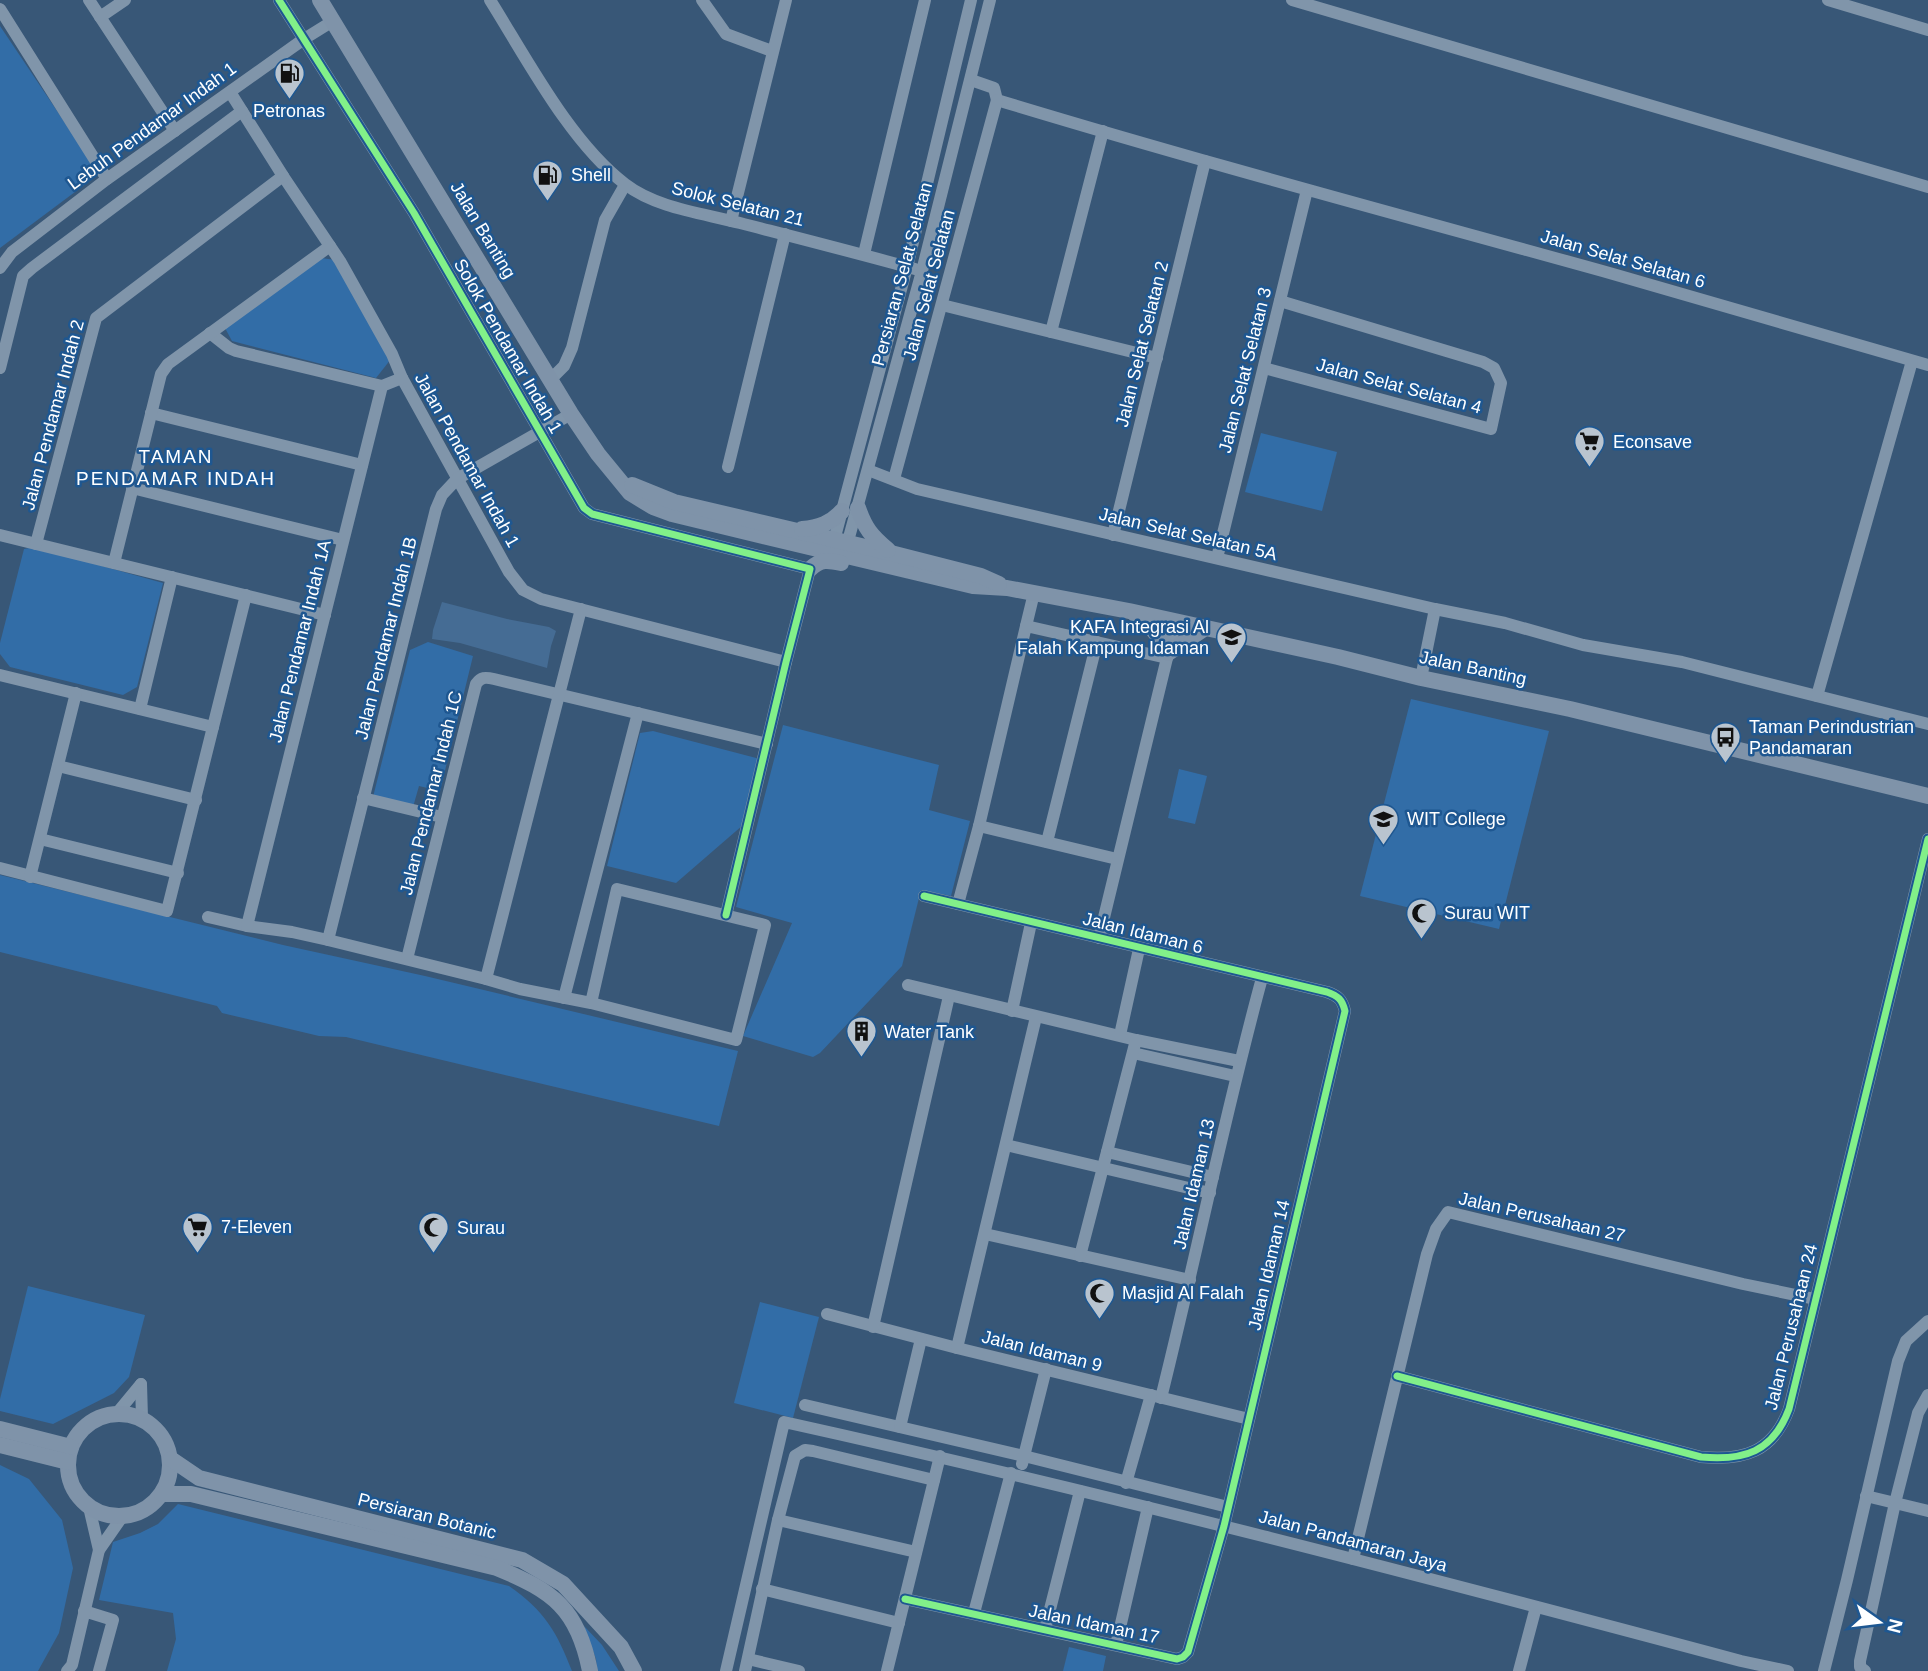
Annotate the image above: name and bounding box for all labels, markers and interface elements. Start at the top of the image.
fuel station icon: Petronas [272,56,306,100]
street label: Lebuh Pendamar Indah 1 [64,58,240,194]
place label: Petronas [253,101,325,121]
fuel station icon: Shell [531,158,565,202]
place label: Shell [571,165,611,185]
street label: Jalan Banting [446,178,520,282]
street label: Solok Selatan 21 [670,178,806,230]
street label: Persiaran Selat Selatan [868,180,936,368]
street label: Jalan Selat Selatan [899,207,959,363]
street label: Jalan Selat Selatan 6 [1538,226,1708,292]
street label: Solok Pendamar Indah 1 [450,255,566,437]
street label: Jalan Selat Selatan 2 [1112,259,1172,429]
street label: Jalan Selat Selatan 3 [1215,285,1275,455]
street label: Jalan Pendamar Indah 2 [18,318,88,512]
street label: Jalan Selat Selatan 4 [1314,354,1484,418]
street label: Jalan Pendamar Indah 1 [411,369,523,551]
supermarket icon: Econsave [1573,425,1607,469]
place label: Econsave [1613,432,1692,452]
district label: TAMAN PENDAMAR INDAH [76,446,276,489]
street label: Jalan Selat Selatan 5A [1097,504,1279,564]
street label: Jalan Pendamar Indah 1B [351,535,421,741]
street label: Jalan Pendamar Indah 1A [265,538,335,744]
place label: KAFA Integrasi Al Falah Kampung Idaman [1017,617,1209,658]
school or university icon: KAFA Integrasi Al Falah Kampung Idaman [1215,620,1249,664]
street label: Jalan Banting [1418,647,1528,689]
street label: Jalan Pendamar Indah 1C [396,689,466,897]
place label: Taman Perindustrian Pandamaran [1749,717,1914,758]
bus stop icon: Taman Perindustrian Pandamaran [1709,720,1743,764]
school or university icon: WIT College [1367,802,1401,846]
place label: WIT College [1407,809,1506,829]
mosque icon: Surau WIT [1404,896,1438,940]
place label: Surau WIT [1444,903,1530,923]
street label: Jalan Idaman 6 [1081,908,1205,958]
building icon: Water Tank [844,1015,878,1059]
place label: Water Tank [884,1022,975,1042]
street label: Jalan Idaman 13 [1169,1117,1219,1251]
street label: Jalan Perusahaan 27 [1457,1188,1627,1246]
street label: Jalan Idaman 14 [1244,1198,1294,1332]
supermarket icon: 7-Eleven [181,1210,215,1254]
mosque icon: Surau [417,1211,451,1255]
place label: 7-Eleven [221,1217,292,1237]
place label: Surau [457,1218,505,1238]
street label: Jalan Perusahaan 24 [1761,1242,1821,1412]
mosque icon: Masjid Al Falah [1082,1276,1116,1320]
place label: Masjid Al Falah [1122,1283,1244,1303]
street label: Jalan Idaman 9 [980,1326,1104,1376]
street label: Persiaran Botanic [356,1489,498,1543]
street label: Jalan Pandamaran Jaya [1257,1506,1450,1576]
north arrow [1844,1587,1914,1657]
street label: Jalan Idaman 17 [1027,1600,1161,1648]
text: N [1883,1617,1907,1635]

